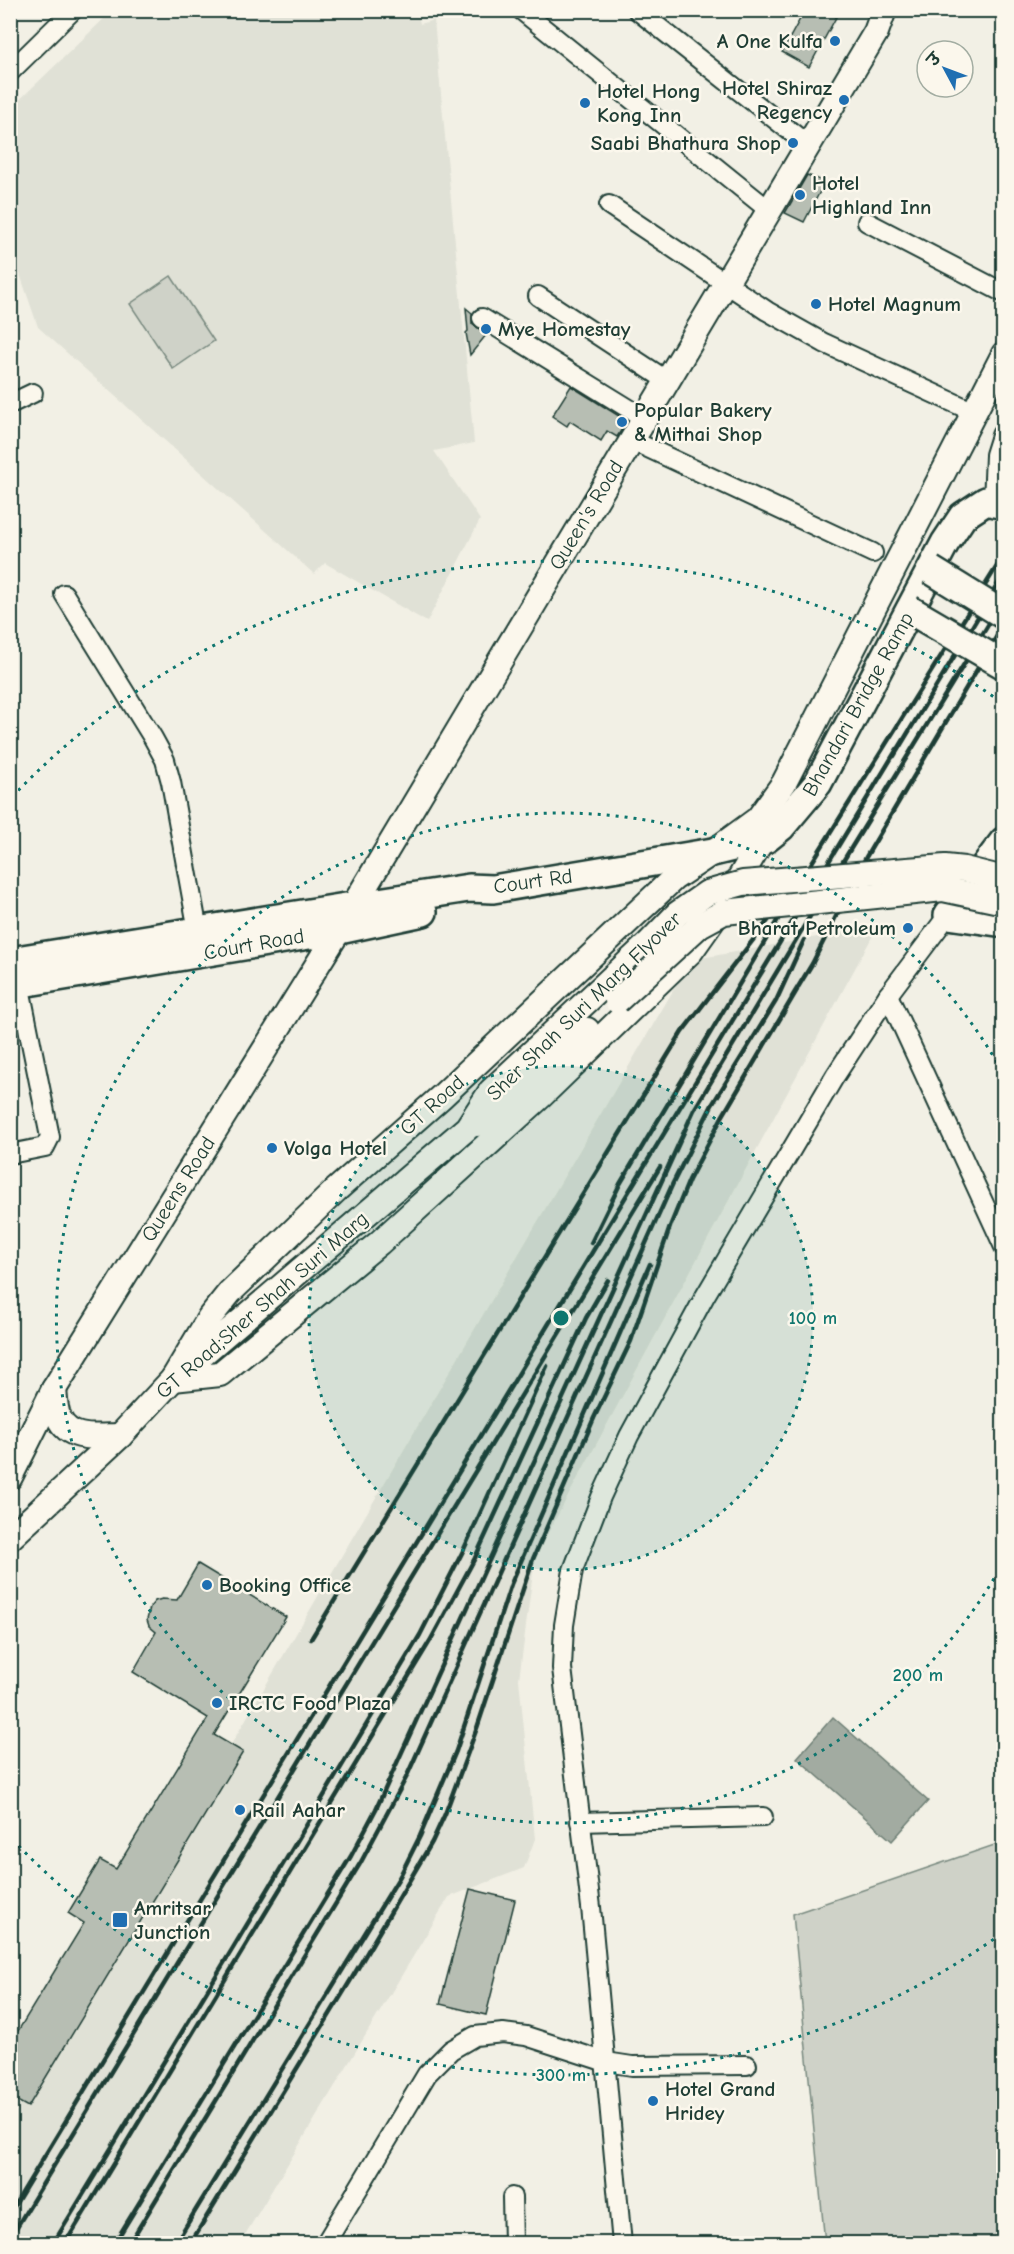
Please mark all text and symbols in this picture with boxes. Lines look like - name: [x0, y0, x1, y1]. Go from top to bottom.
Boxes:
- place label: A One Kulfa: [717, 29, 823, 53]
- marker: A One Kulfa: [828, 34, 842, 48]
- north arrow: [915, 39, 975, 99]
- text: उ: [923, 49, 946, 71]
- place label: Hotel Shiraz Regency: [722, 76, 832, 124]
- place label: Hotel Hong Kong Inn: [597, 79, 701, 127]
- marker: Hotel Shiraz Regency: [837, 93, 851, 107]
- marker: Hotel Hong Kong Inn: [578, 96, 592, 110]
- place label: Saabi Bhathura Shop: [591, 131, 781, 155]
- marker: Saabi Bhathura Shop: [786, 136, 800, 150]
- place label: Hotel Highland Inn: [812, 171, 931, 219]
- marker: Hotel Highland Inn: [793, 188, 807, 202]
- place label: Hotel Magnum: [828, 292, 961, 316]
- marker: Hotel Magnum: [809, 297, 823, 311]
- place label: Mye Homestay: [498, 317, 631, 341]
- marker: Mye Homestay: [479, 322, 493, 336]
- place label: Popular Bakery & Mithai Shop: [634, 398, 772, 446]
- marker: Popular Bakery & Mithai Shop: [615, 415, 629, 429]
- street label: Queen's Road: [544, 456, 628, 574]
- street label: Bhandari Bridge Ramp: [797, 608, 919, 800]
- street label: Court Rd: [492, 864, 574, 898]
- street label: Sher Shah Suri Marg Flyover: [482, 906, 687, 1105]
- place label: Bharat Petroleum: [738, 916, 896, 940]
- marker: Bharat Petroleum: [901, 921, 915, 935]
- street label: Court Road: [202, 923, 306, 965]
- street label: GT Road: [395, 1070, 469, 1140]
- street label: Queens Road: [136, 1132, 220, 1246]
- place label: Volga Hotel: [284, 1136, 387, 1160]
- marker: Volga Hotel: [265, 1141, 279, 1155]
- street label: GT Road;Sher Shah Suri Marg: [151, 1206, 373, 1404]
- centre of rings: [551, 1308, 571, 1328]
- text: 100 m: [789, 1308, 837, 1329]
- place label: Booking Office: [219, 1573, 351, 1597]
- marker: Booking Office: [200, 1578, 214, 1592]
- text: 200 m: [893, 1665, 943, 1686]
- place label: IRCTC Food Plaza: [229, 1691, 391, 1715]
- marker: IRCTC Food Plaza: [210, 1696, 224, 1710]
- place label: Rail Aahar: [252, 1798, 345, 1822]
- marker: Rail Aahar: [233, 1803, 247, 1817]
- place label: Amritsar Junction: [134, 1896, 211, 1944]
- marker: Amritsar Junction: [111, 1911, 129, 1929]
- text: 300 m: [536, 2065, 586, 2086]
- place label: Hotel Grand Hridey: [665, 2077, 776, 2125]
- marker: Hotel Grand Hridey: [646, 2094, 660, 2108]

